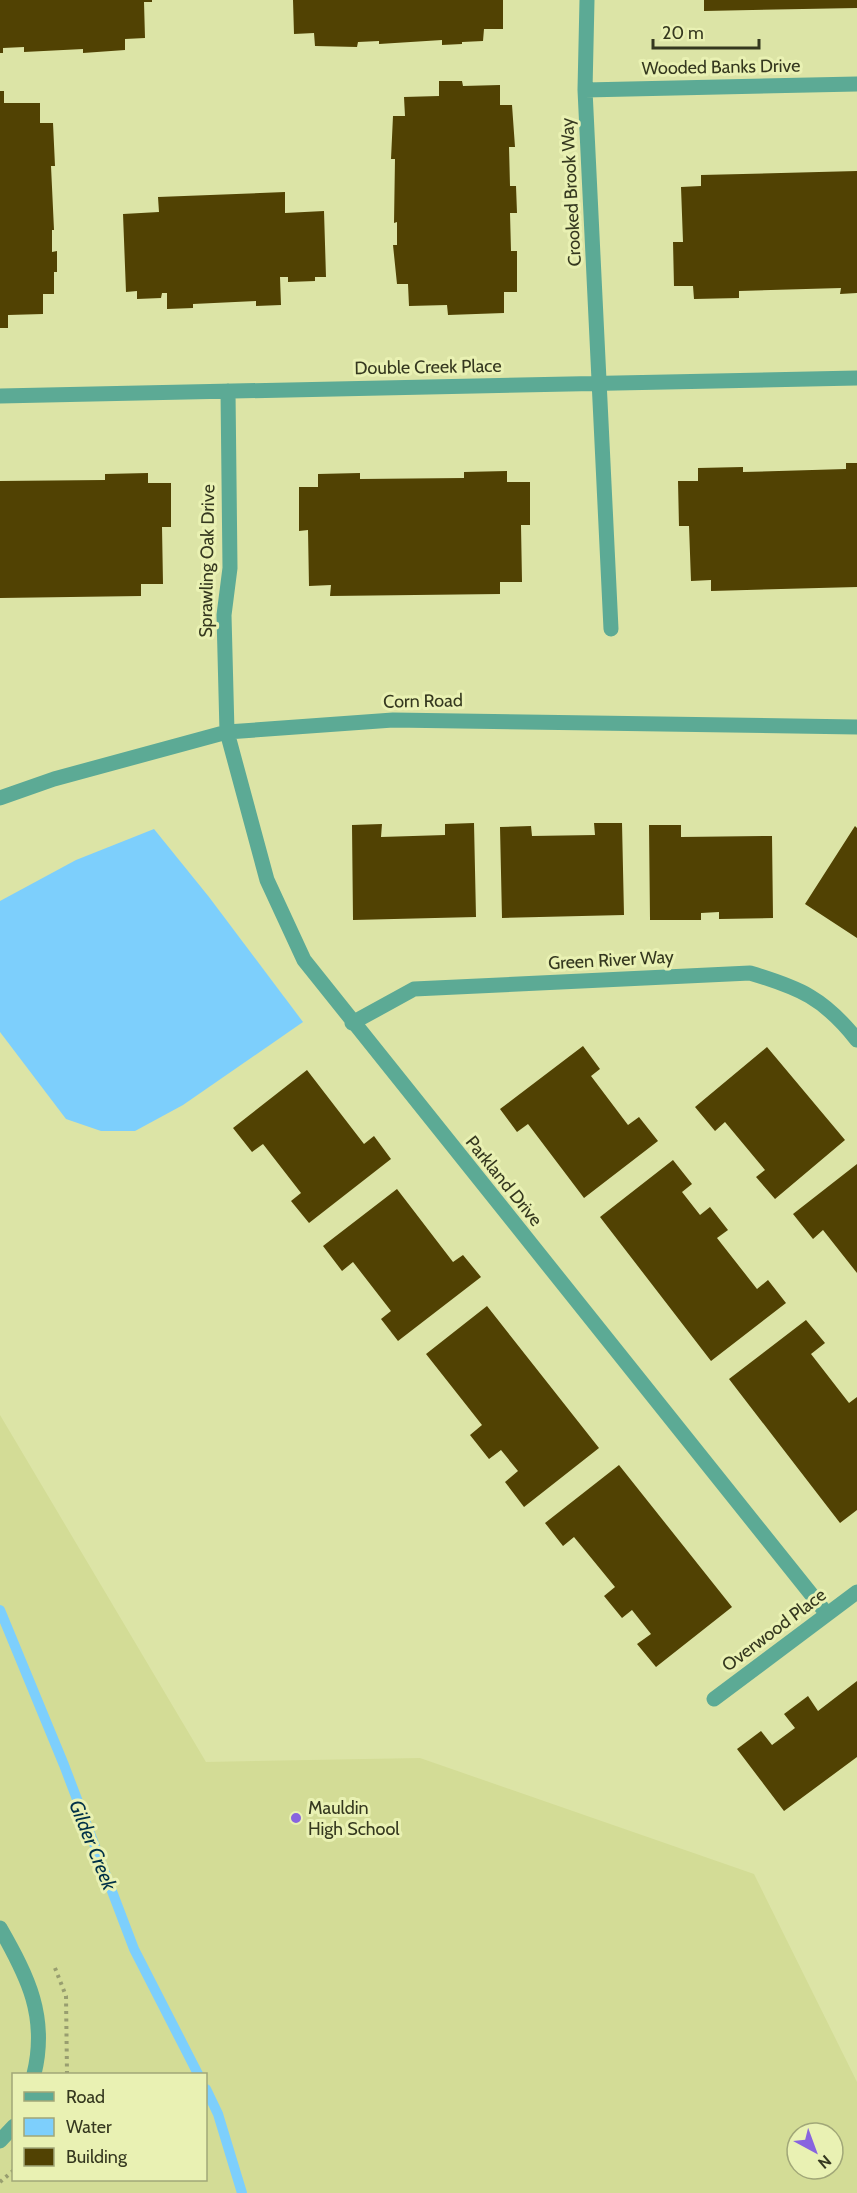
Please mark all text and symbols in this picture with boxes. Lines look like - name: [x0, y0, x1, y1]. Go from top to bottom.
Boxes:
- scale bar: [653, 12, 760, 50]
- text: 20 m: [662, 22, 704, 44]
- street label: Wooded Banks Drive: [641, 55, 801, 79]
- street label: Crooked Brook Way: [556, 117, 586, 267]
- street label: Double Creek Place: [354, 355, 502, 379]
- street label: Sprawling Oak Drive: [195, 484, 219, 638]
- street label: Corn Road: [383, 689, 463, 713]
- street label: Green River Way: [548, 946, 674, 974]
- street label: Parkland Drive: [461, 1131, 547, 1231]
- street label: Overwood Place: [718, 1584, 830, 1676]
- water label: Gilder Creek: [64, 1796, 122, 1895]
- place label: Mauldin High School: [308, 1797, 400, 1840]
- marker: Mauldin High School: [289, 1811, 303, 1825]
- legend: [12, 2073, 207, 2181]
- text: Road: [66, 2086, 105, 2108]
- text: Water: [66, 2116, 112, 2138]
- north arrow: [785, 2121, 845, 2181]
- text: Building: [66, 2146, 128, 2168]
- text: N: [814, 2151, 835, 2173]

